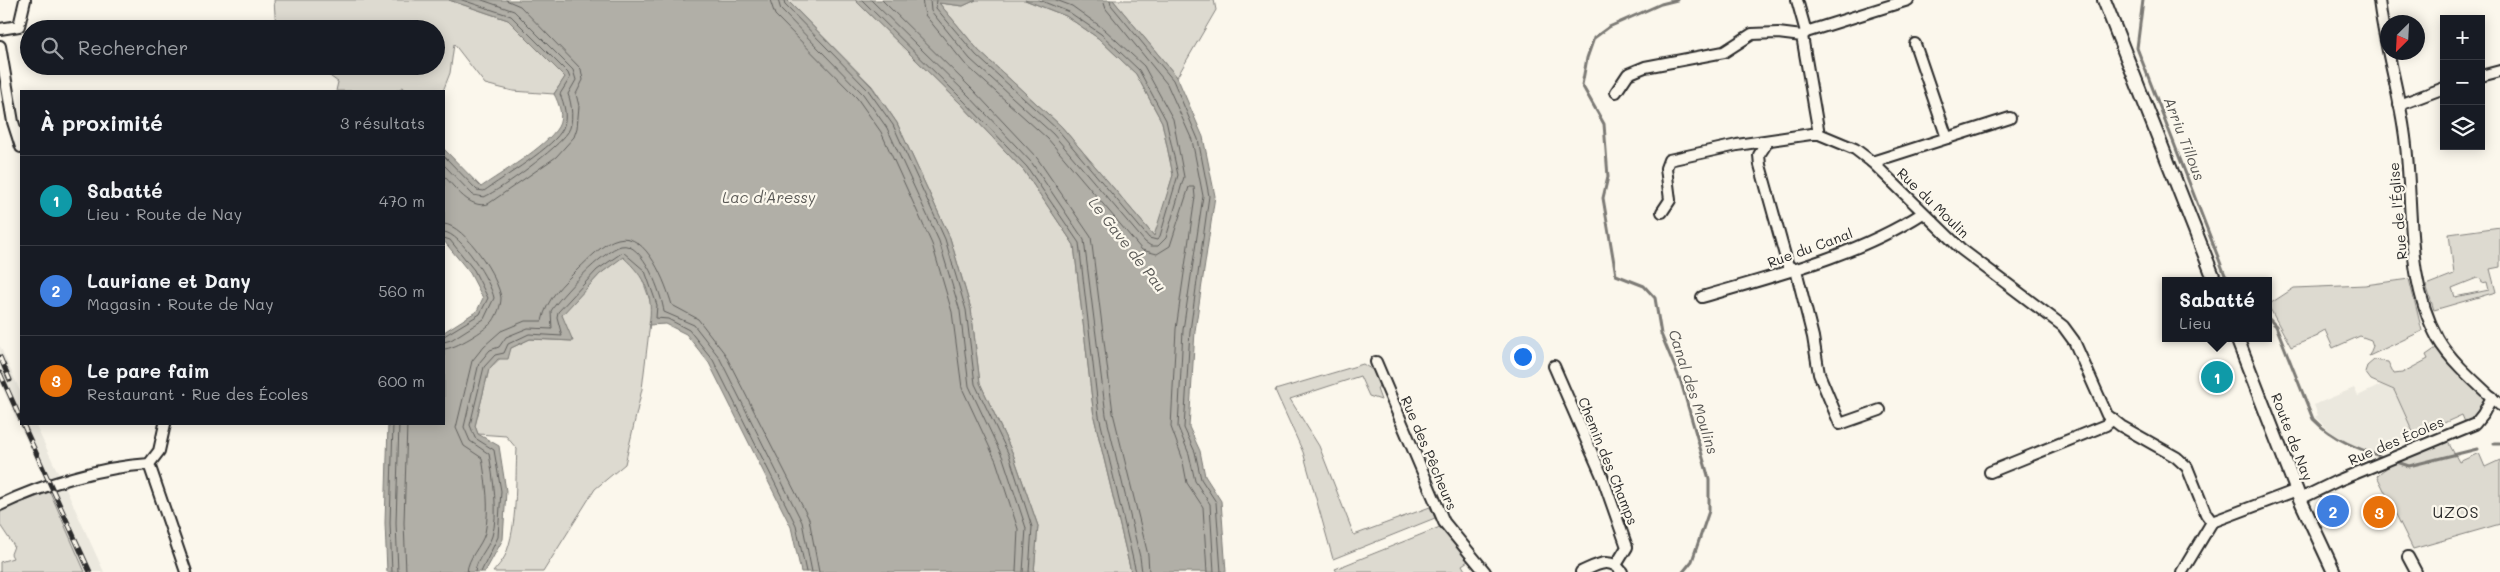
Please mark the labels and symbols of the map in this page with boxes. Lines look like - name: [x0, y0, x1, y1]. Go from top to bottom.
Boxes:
- north arrow: [2380, 15, 2425, 60]
- water label: Arriu Tillous: [2160, 94, 2210, 183]
- street label: Rue de l'Église: [2384, 161, 2411, 261]
- street label: Rue du Moulin: [1893, 163, 1974, 242]
- water label: Lac d'Aressy: [722, 187, 816, 207]
- water label: Le Gave de Pau: [1085, 193, 1171, 296]
- street label: Rue du Canal: [1765, 223, 1855, 272]
- water label: Canal des Moulins: [1664, 327, 1724, 457]
- your location: [1510, 344, 1536, 370]
- pin: 1: [2201, 358, 2233, 396]
- street label: Route de Nay: [2267, 390, 2318, 483]
- street label: Rue des Pêcheurs: [1397, 393, 1462, 513]
- street label: Chemin des Champs: [1574, 394, 1643, 528]
- street label: Rue des Écoles: [2345, 412, 2447, 469]
- pin: 2: [2317, 492, 2349, 530]
- pin: 3: [2363, 493, 2395, 531]
- district label: UZOS: [2432, 501, 2480, 522]

